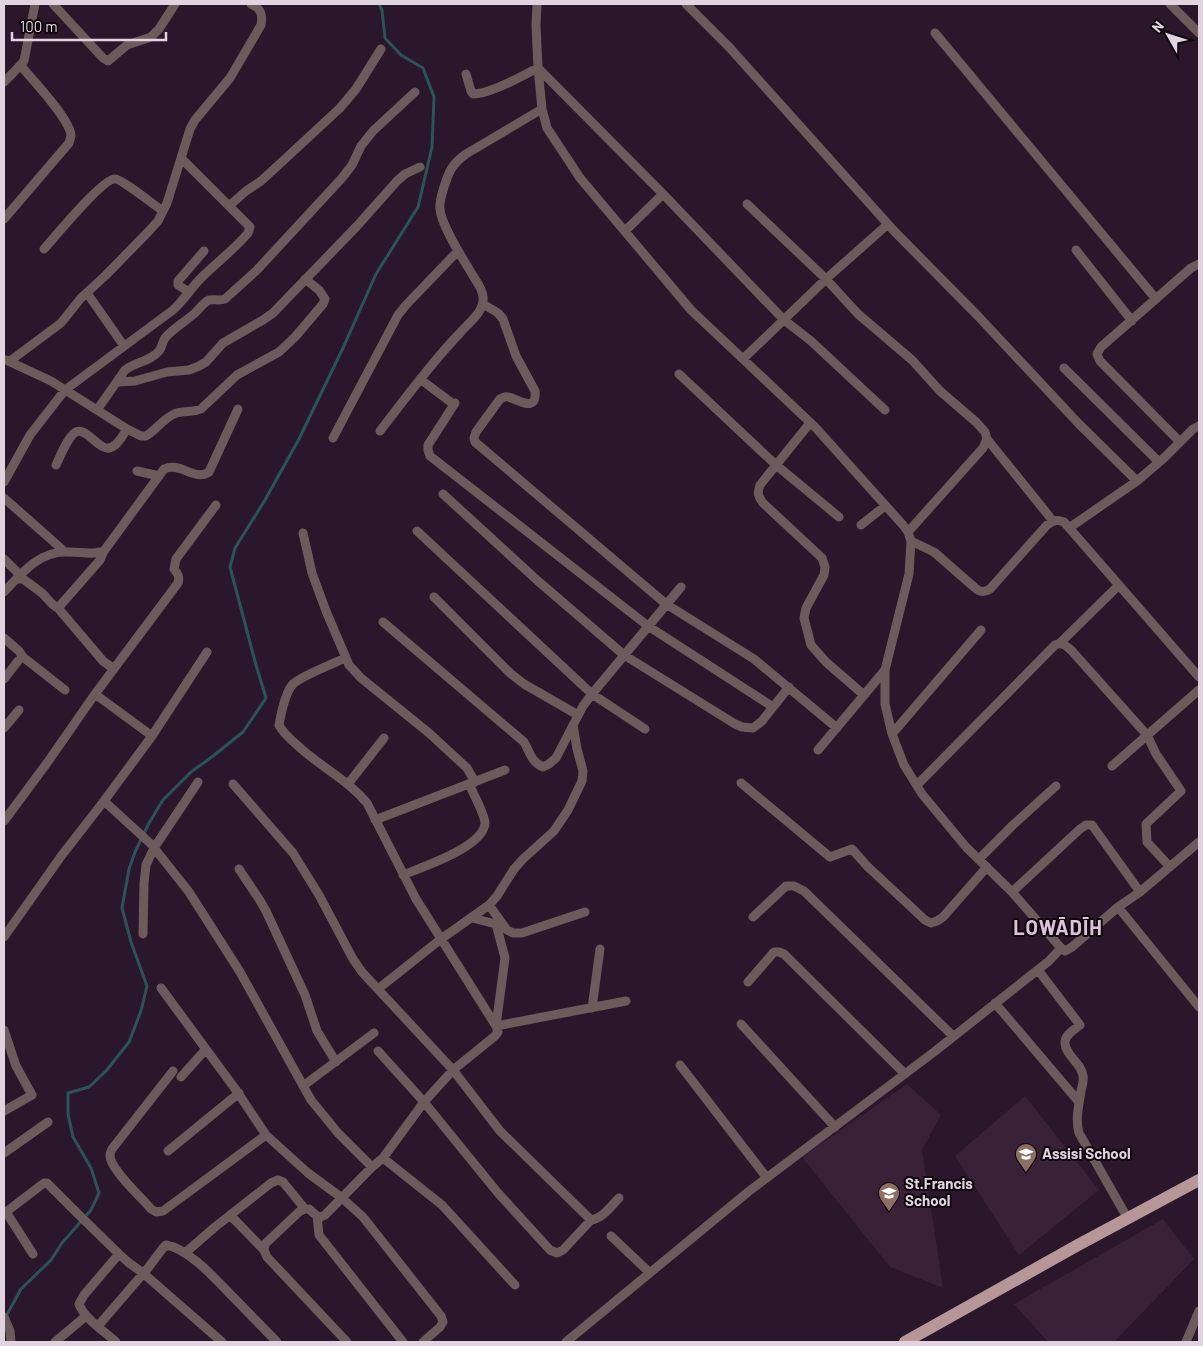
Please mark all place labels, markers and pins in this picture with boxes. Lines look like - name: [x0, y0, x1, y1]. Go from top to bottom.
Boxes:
- school or university icon: Assisi School: [1014, 1142, 1038, 1173]
- place label: Assisi School: [1042, 1144, 1131, 1162]
- place label: St.Francis School: [905, 1174, 973, 1209]
- school or university icon: St.Francis School: [877, 1181, 901, 1212]

